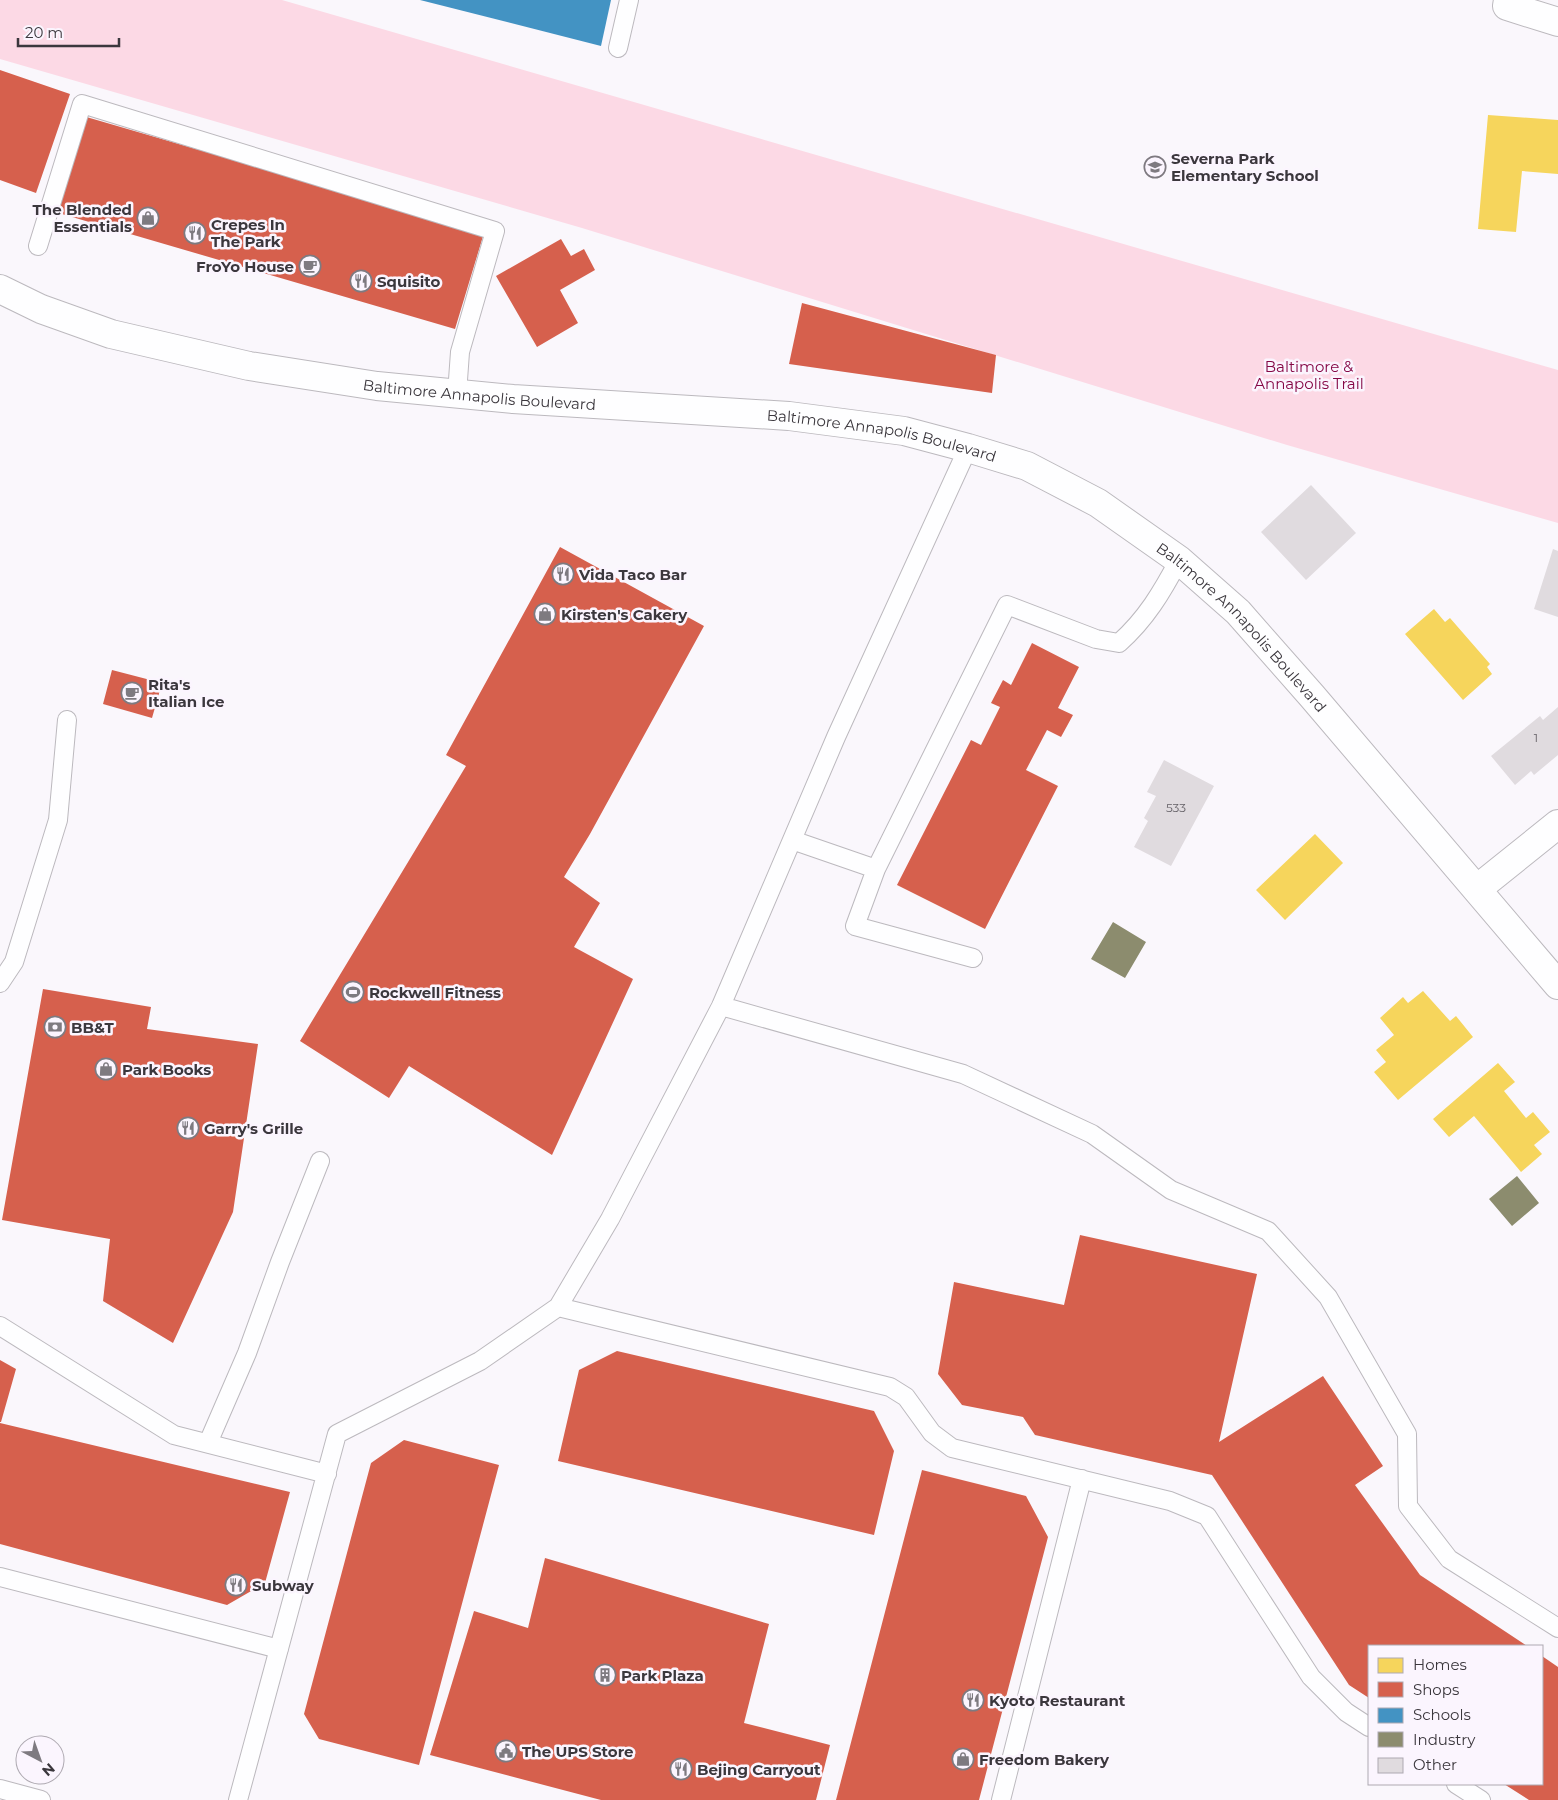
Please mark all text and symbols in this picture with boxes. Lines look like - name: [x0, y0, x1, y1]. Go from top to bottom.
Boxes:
- scale bar: [18, 15, 119, 47]
- text: 20 m: [25, 23, 63, 42]
- place label: Severna Park Elementary School: [1171, 149, 1319, 185]
- school or university icon: Severna Park Elementary School: [1143, 155, 1167, 179]
- place label: The Blended Essentials: [32, 200, 132, 236]
- shop icon: The Blended Essentials: [136, 206, 160, 230]
- place label: Crepes In The Park: [211, 215, 285, 251]
- restaurant icon: Crepes In The Park: [183, 221, 207, 245]
- cafe icon: FroYo House: [298, 254, 322, 278]
- place label: FroYo House: [196, 257, 294, 276]
- restaurant icon: Squisito: [349, 269, 373, 293]
- place label: Squisito: [377, 272, 440, 291]
- park label: Baltimore & Annapolis Trail: [1254, 357, 1364, 393]
- street label: Baltimore Annapolis Boulevard: [362, 374, 596, 414]
- street label: Baltimore Annapolis Boulevard: [766, 405, 999, 466]
- street label: Baltimore Annapolis Boulevard: [1153, 538, 1331, 716]
- restaurant icon: Vida Taco Bar: [551, 562, 575, 586]
- place label: Vida Taco Bar: [578, 565, 687, 584]
- shop icon: Kirsten's Cakery: [533, 602, 557, 626]
- place label: Kirsten's Cakery: [561, 605, 688, 624]
- place label: Rita's Italian Ice: [148, 675, 224, 711]
- cafe icon: Rita's Italian Ice: [120, 681, 144, 705]
- house number: 1: [1534, 730, 1538, 745]
- house number: 533: [1166, 800, 1186, 815]
- sports icon: Rockwell Fitness: [341, 980, 365, 1004]
- place label: Rockwell Fitness: [369, 983, 501, 1002]
- bank icon: BB&T: [43, 1015, 67, 1039]
- place label: BB&T: [71, 1018, 115, 1037]
- shop icon: Park Books: [94, 1057, 118, 1081]
- place label: Park Books: [122, 1060, 211, 1079]
- restaurant icon: Garry's Grille: [176, 1116, 200, 1140]
- place label: Garry's Grille: [204, 1119, 303, 1138]
- restaurant icon: Subway: [224, 1573, 248, 1597]
- place label: Subway: [252, 1576, 315, 1595]
- legend: [1368, 1645, 1543, 1785]
- text: Homes: [1413, 1655, 1467, 1674]
- building icon: Park Plaza: [593, 1663, 617, 1687]
- place label: Park Plaza: [621, 1666, 704, 1685]
- text: Shops: [1413, 1680, 1459, 1699]
- restaurant icon: Kyoto Restaurant: [961, 1688, 985, 1712]
- place label: Kyoto Restaurant: [989, 1691, 1126, 1710]
- text: Schools: [1413, 1705, 1471, 1724]
- text: Industry: [1413, 1730, 1476, 1749]
- north arrow: [15, 1735, 65, 1785]
- public building icon: The UPS Store: [494, 1739, 518, 1763]
- place label: The UPS Store: [522, 1742, 634, 1761]
- shop icon: Freedom Bakery: [951, 1747, 975, 1771]
- place label: Freedom Bakery: [979, 1750, 1110, 1769]
- text: Other: [1413, 1755, 1457, 1774]
- restaurant icon: Bejing Carryout: [669, 1757, 693, 1781]
- text: N: [38, 1759, 59, 1780]
- place label: Bejing Carryout: [697, 1760, 821, 1779]

